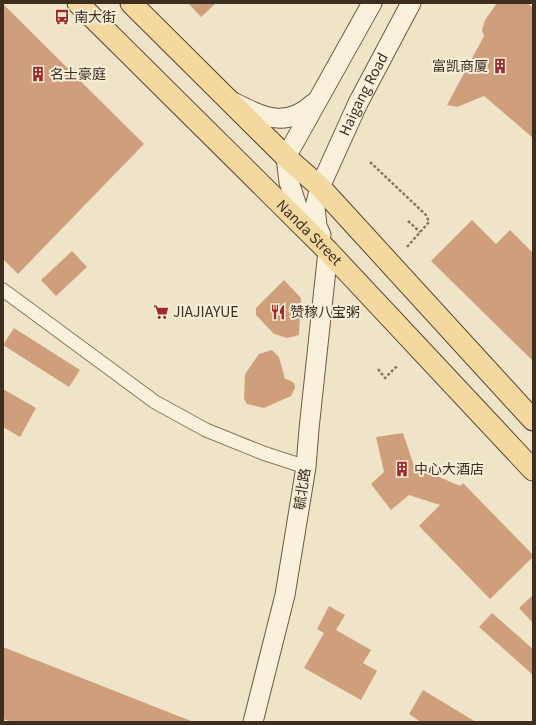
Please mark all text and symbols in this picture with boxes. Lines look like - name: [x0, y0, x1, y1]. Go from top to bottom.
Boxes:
- place label: 南大街: [74, 6, 116, 26]
- bus stop icon: 南大街: [53, 8, 71, 26]
- street label: Haigang Road: [334, 49, 392, 139]
- place label: 富凯商厦: [432, 55, 488, 75]
- building icon: 富凯商厦: [491, 57, 509, 75]
- place label: 名士豪庭: [50, 63, 106, 83]
- building icon: 名士豪庭: [29, 65, 47, 83]
- street label: Nanda Street: [273, 195, 348, 270]
- place label: JIAJIAYUE: [173, 301, 239, 321]
- place label: 赞稼八宝粥: [290, 301, 360, 321]
- supermarket icon: JIAJIAYUE: [152, 303, 170, 321]
- restaurant icon: 赞稼八宝粥: [269, 303, 287, 321]
- place label: 中心大酒店: [414, 458, 484, 478]
- building icon: 中心大酒店: [393, 460, 411, 478]
- street label: 毓北路: [288, 467, 314, 511]

